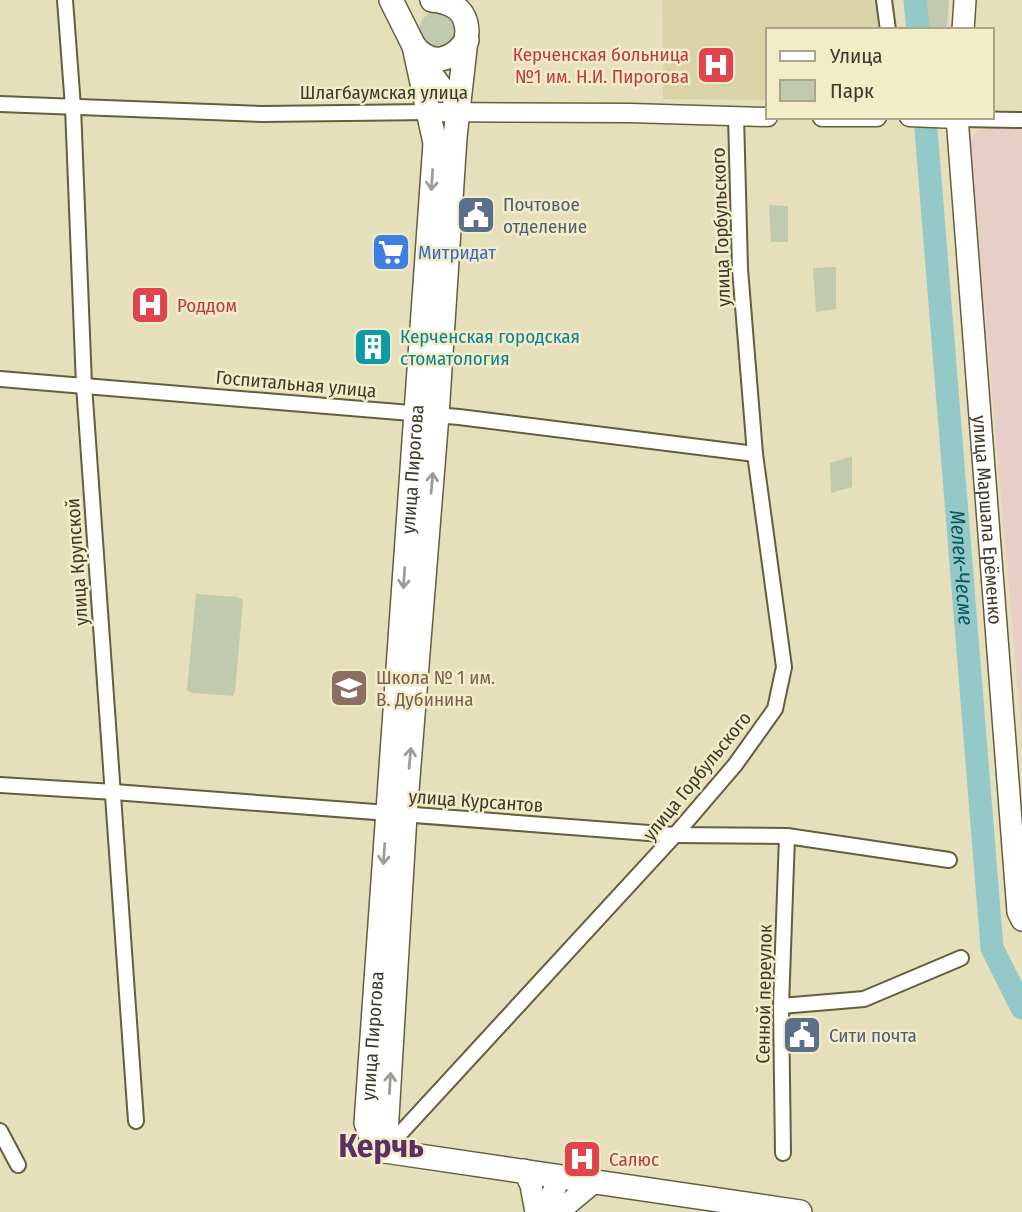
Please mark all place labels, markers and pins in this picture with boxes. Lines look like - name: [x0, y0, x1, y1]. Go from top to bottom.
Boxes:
- place label: Керченская больница №1 им. Н.И. Пирогова: [513, 43, 689, 88]
- hospital icon: Керченская больница №1 им. Н.И. Пирогова: [695, 44, 737, 86]
- place label: Почтовое отделение: [503, 193, 587, 238]
- public building icon: Почтовое отделение: [455, 194, 497, 236]
- supermarket icon: Митридат: [370, 231, 412, 273]
- place label: Митридат: [418, 241, 496, 264]
- hospital icon: Роддом: [129, 284, 171, 326]
- place label: Роддом: [177, 294, 237, 317]
- place label: Керченская городская стоматология: [400, 325, 580, 370]
- building icon: Керченская городская стоматология: [352, 326, 394, 368]
- place label: Школа № 1 им. В. Дубинина: [376, 666, 495, 711]
- school or university icon: Школа № 1 им. В. Дубинина: [328, 667, 370, 709]
- public building icon: Сити почта: [781, 1014, 823, 1056]
- place label: Сити почта: [829, 1024, 917, 1047]
- hospital icon: Салюс: [561, 1138, 603, 1180]
- place label: Салюс: [609, 1148, 659, 1171]

